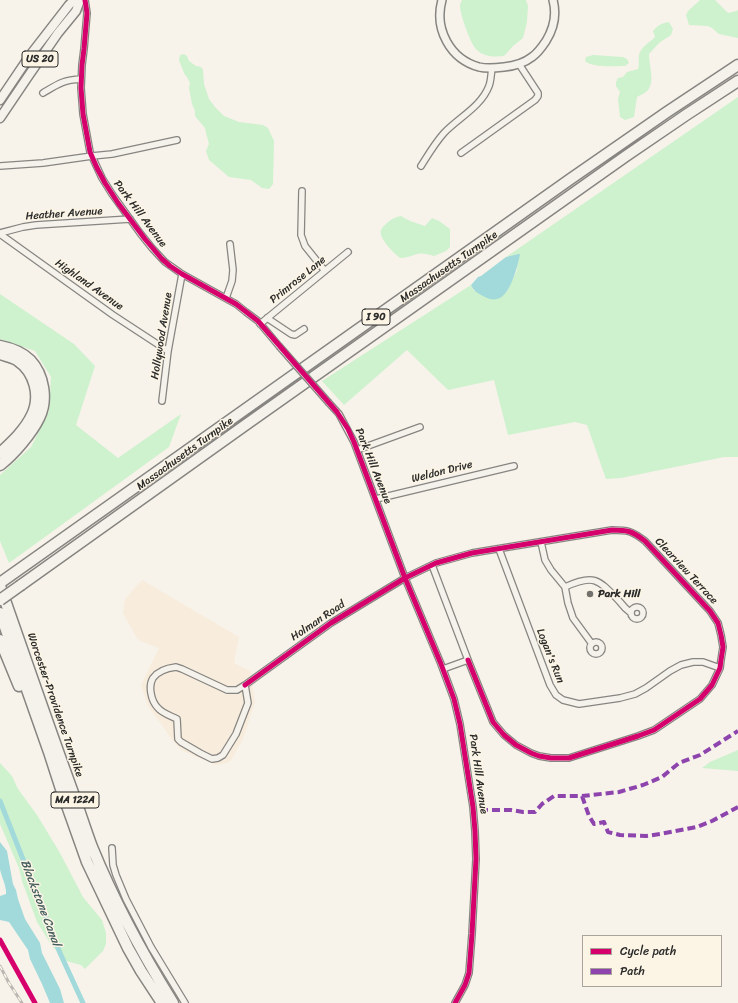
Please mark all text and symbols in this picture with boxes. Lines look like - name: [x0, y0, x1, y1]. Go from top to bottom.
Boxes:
- road number: US 20: [22, 51, 58, 67]
- street label: Park Hill Avenue: [111, 178, 169, 250]
- street label: Heather Avenue: [25, 205, 103, 223]
- street label: Massachusetts Turnpike: [398, 228, 500, 306]
- street label: Primrose Lane: [267, 253, 329, 307]
- street label: Highland Avenue: [52, 257, 126, 313]
- street label: Hollywood Avenue: [149, 292, 175, 380]
- road number: I 90: [362, 309, 390, 325]
- street label: Massachusetts Turnpike: [134, 415, 236, 493]
- street label: Park Hill Avenue: [352, 426, 394, 506]
- street label: Weldon Drive: [410, 458, 474, 486]
- street label: Clearview Terrace: [652, 535, 720, 607]
- place label: Park Hill: [598, 587, 641, 601]
- marker: Park Hill: [585, 589, 595, 599]
- street label: Holman Road: [288, 598, 348, 644]
- street label: Logan's Run: [533, 627, 567, 685]
- street label: Worcester-Providence Turnpike: [24, 631, 86, 779]
- street label: Park Hill Avenue: [466, 733, 490, 815]
- road number: MA 122A: [51, 792, 99, 808]
- water label: Blackstone Canal: [17, 858, 63, 948]
- legend: [582, 935, 722, 987]
- text: Cycle path: [620, 940, 676, 962]
- text: Path: [620, 960, 645, 982]

